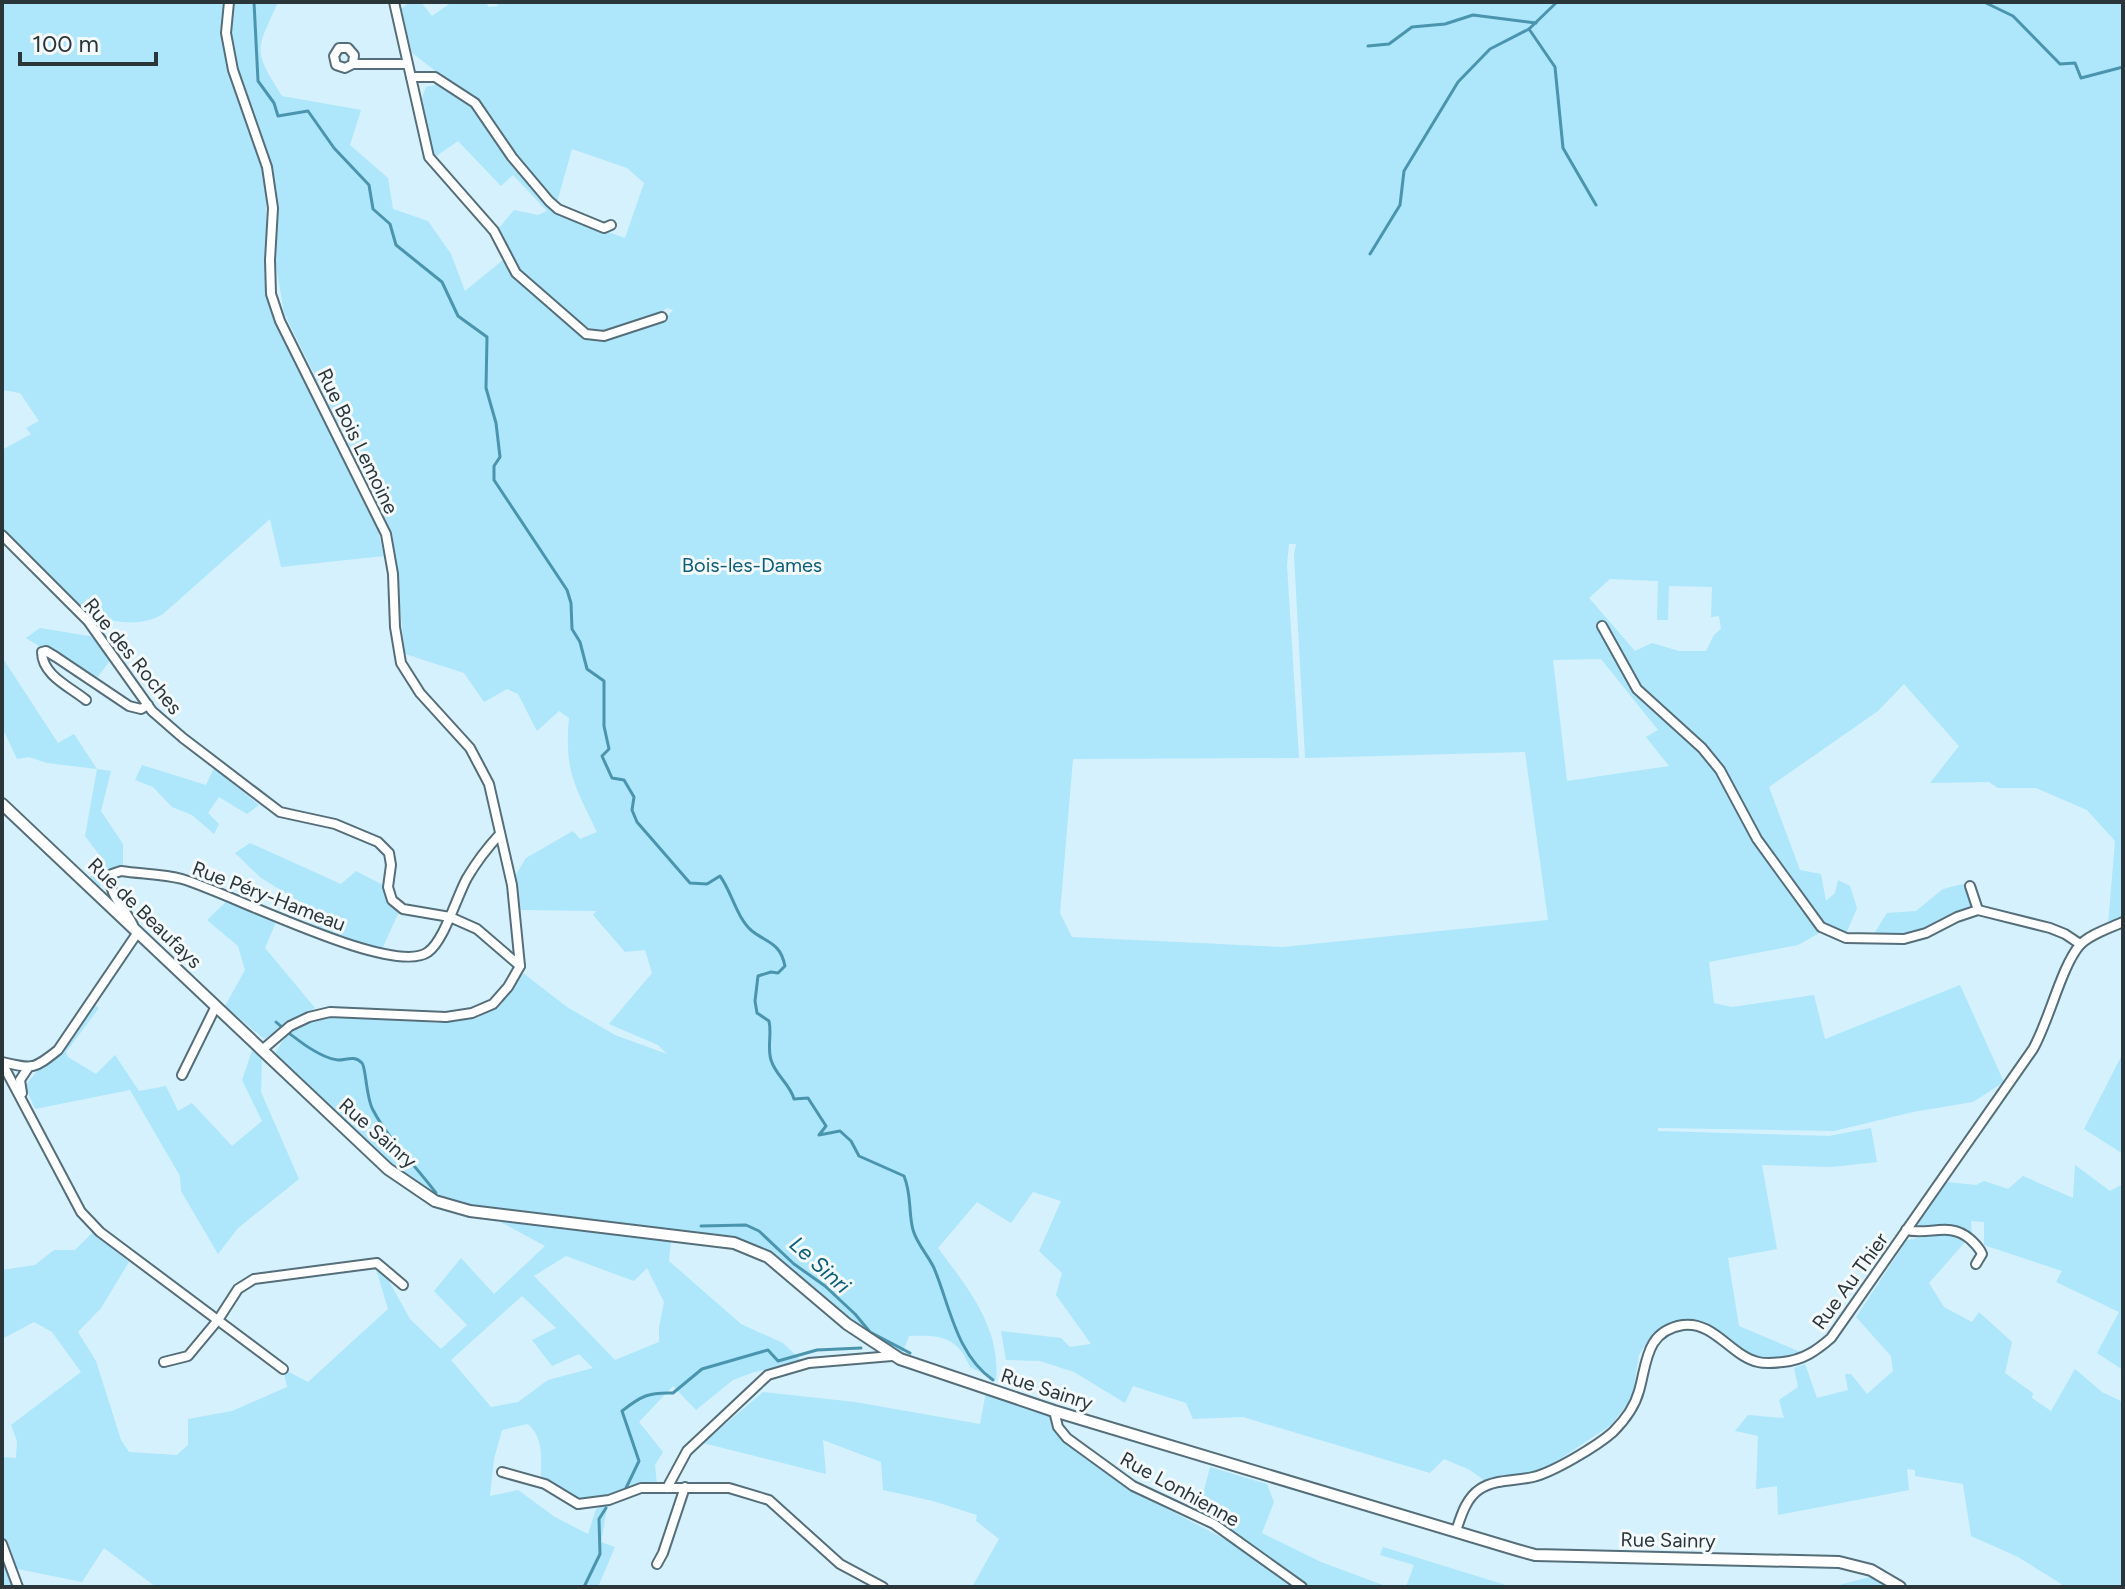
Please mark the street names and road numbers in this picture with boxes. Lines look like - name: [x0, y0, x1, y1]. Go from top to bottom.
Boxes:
- street label: Rue Bois Lemoine: [312, 364, 404, 518]
- street label: Rue des Roches: [79, 593, 187, 719]
- street label: Rue de Beaufays: [83, 853, 207, 973]
- street label: Rue Péry-Hameau: [189, 856, 349, 936]
- street label: Rue Sainry: [334, 1093, 422, 1174]
- street label: Rue Au Thier: [1807, 1228, 1893, 1334]
- street label: Rue Sainry: [998, 1363, 1096, 1415]
- street label: Rue Lonhienne: [1116, 1446, 1244, 1532]
- street label: Rue Sainry: [1620, 1527, 1716, 1553]

